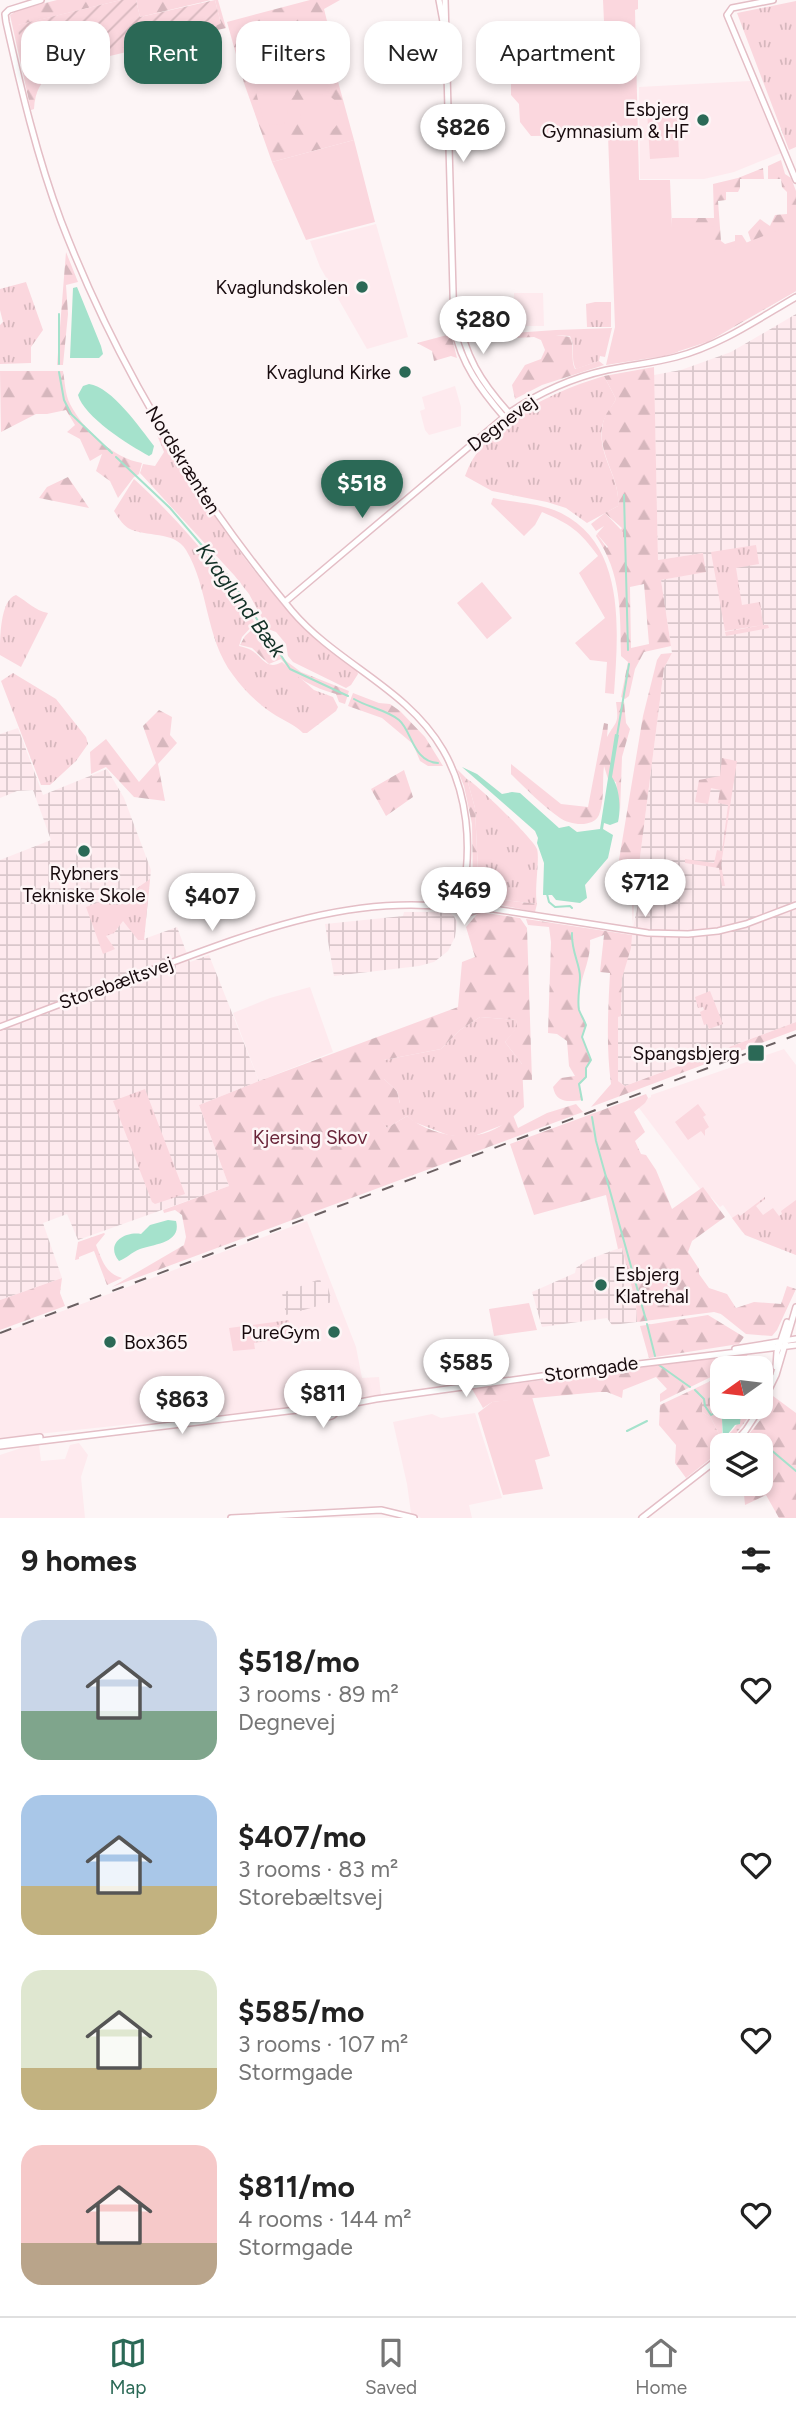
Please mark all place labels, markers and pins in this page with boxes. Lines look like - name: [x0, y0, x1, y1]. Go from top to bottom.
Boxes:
- place label: Esbjerg Gymnasium & HF: [542, 98, 689, 143]
- pin: $826: [422, 104, 504, 164]
- marker: Esbjerg Gymnasium & HF: [695, 112, 711, 128]
- place label: Kvaglundskolen: [216, 276, 348, 299]
- marker: Kvaglundskolen: [354, 279, 370, 295]
- pin: $280: [442, 296, 524, 356]
- place label: Kvaglund Kirke: [266, 361, 391, 384]
- marker: Kvaglund Kirke: [397, 364, 413, 380]
- pin: $518: [321, 461, 403, 520]
- marker: Rybners Tekniske Skole: [76, 843, 92, 859]
- pin: $712: [604, 860, 686, 919]
- place label: Rybners Tekniske Skole: [22, 862, 146, 907]
- pin: $469: [423, 867, 505, 927]
- pin: $407: [171, 874, 253, 933]
- place label: Spangsbjerg: [633, 1042, 740, 1065]
- marker: Spangsbjerg: [746, 1043, 766, 1063]
- place label: Esbjerg Klatrehal: [615, 1263, 689, 1308]
- marker: Esbjerg Klatrehal: [593, 1277, 609, 1293]
- place label: PureGym: [241, 1321, 320, 1344]
- marker: PureGym: [326, 1324, 342, 1340]
- place label: Box365: [124, 1331, 188, 1354]
- marker: Box365: [102, 1334, 118, 1350]
- pin: $585: [425, 1340, 507, 1399]
- pin: $811: [282, 1370, 364, 1430]
- pin: $863: [141, 1376, 223, 1436]

